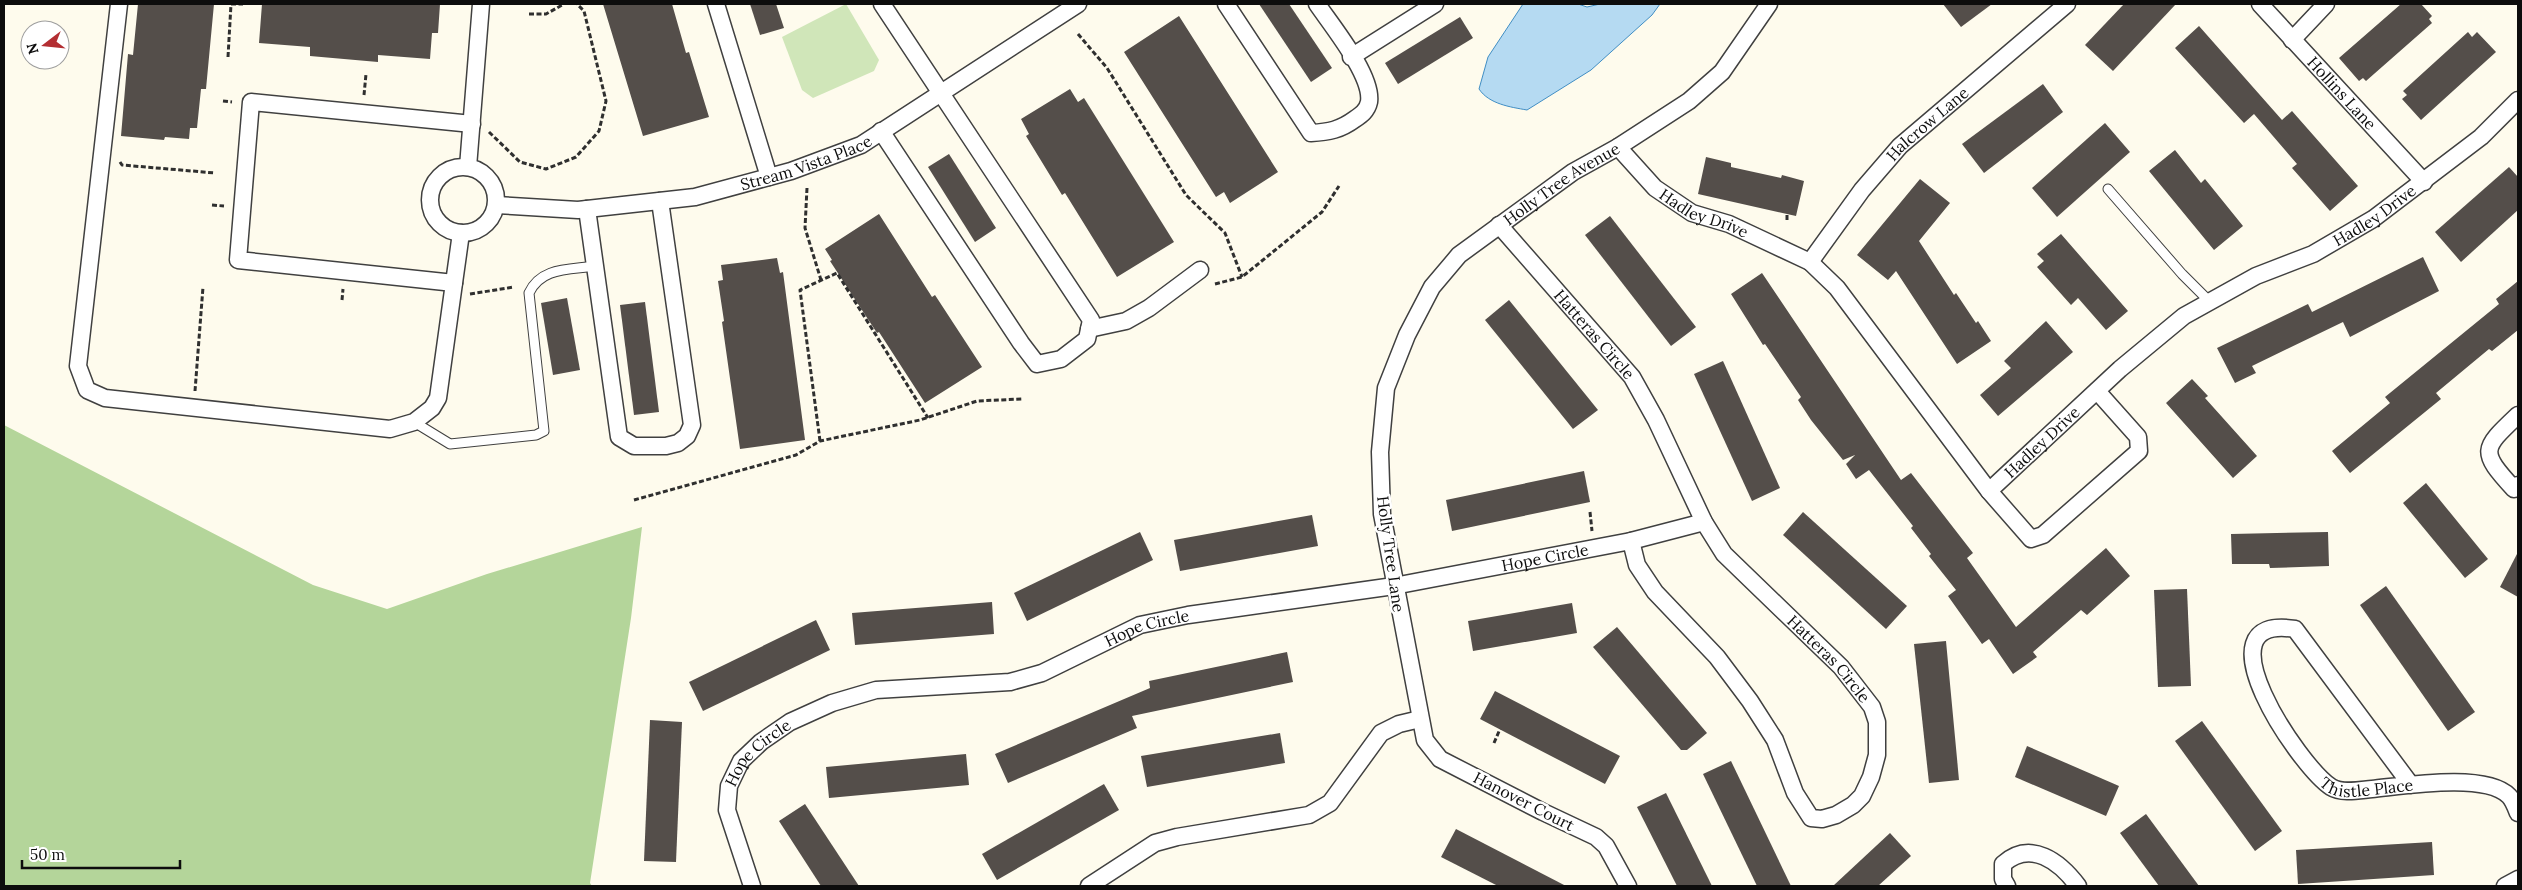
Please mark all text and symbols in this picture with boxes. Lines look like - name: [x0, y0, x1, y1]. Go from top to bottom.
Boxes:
- north arrow: [20, 20, 70, 70]
- text: N: [22, 41, 43, 56]
- street label: Hollins Lane: [2303, 52, 2381, 134]
- street label: Halcrow Lane: [1882, 82, 1973, 165]
- street label: Stream Vista Place: [738, 131, 876, 194]
- street label: Holly Tree Avenue: [1499, 138, 1623, 229]
- street label: Hadley Drive: [2329, 180, 2420, 250]
- street label: Hadley Drive: [1656, 184, 1752, 242]
- street label: Hatteras Circle: [1550, 285, 1639, 383]
- street label: Hadley Drive: [2000, 402, 2084, 482]
- street label: Holly Tree Lane: [1373, 495, 1409, 614]
- street label: Hope Circle: [1500, 539, 1590, 575]
- street label: Hope Circle: [1101, 605, 1191, 651]
- street label: Hatteras Circle: [1783, 611, 1875, 707]
- street label: Hope Circle: [720, 715, 795, 790]
- street label: Hanover Court: [1470, 767, 1579, 835]
- street label: Thistle Place: [2316, 772, 2414, 801]
- scale bar: [22, 838, 180, 870]
- text: 50 m: [30, 845, 65, 864]

